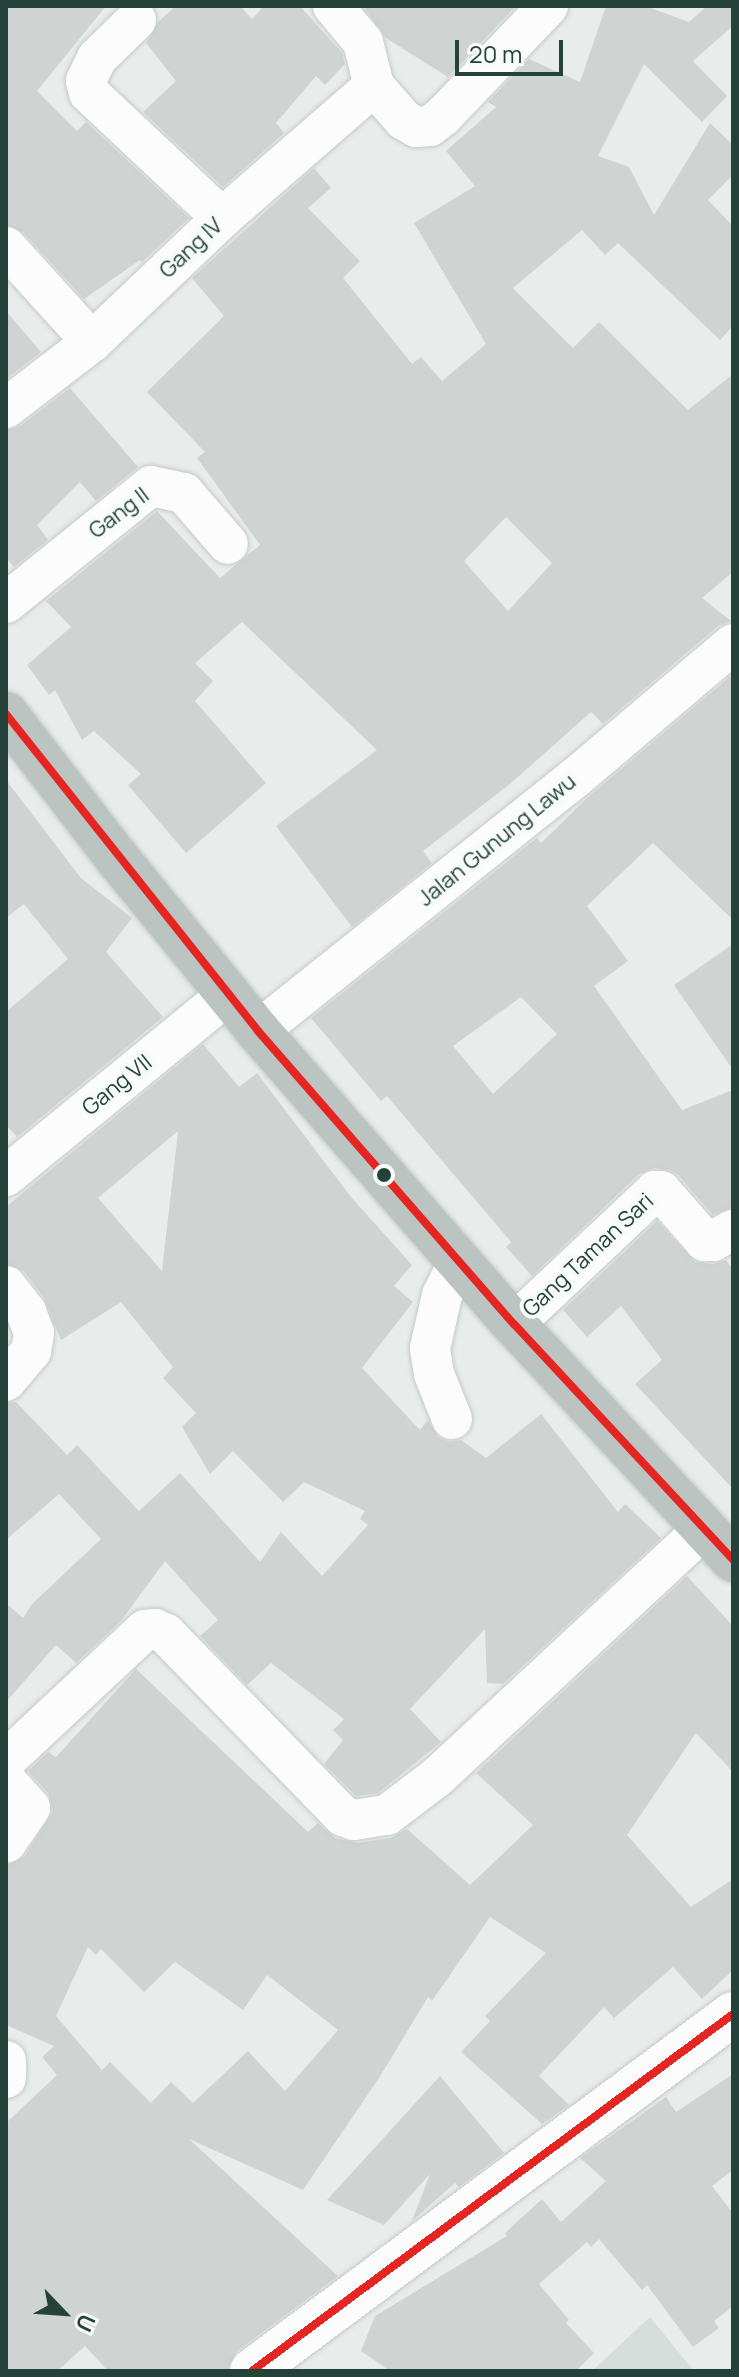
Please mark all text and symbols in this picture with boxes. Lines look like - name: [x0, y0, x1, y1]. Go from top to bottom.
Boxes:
- scale bar: [459, 24, 567, 74]
- text: 20 m: [469, 37, 522, 70]
- street label: Gang IV: [154, 212, 228, 284]
- street label: Gang II: [84, 482, 154, 544]
- street label: Jalan Gunung Lawu: [413, 768, 581, 912]
- street label: Gang VII: [77, 1049, 157, 1121]
- unlabelled marker: [376, 1167, 392, 1183]
- street label: Gang Taman Sari: [517, 1188, 659, 1322]
- north arrow: [24, 2273, 104, 2353]
- text: U: [69, 2310, 103, 2337]

